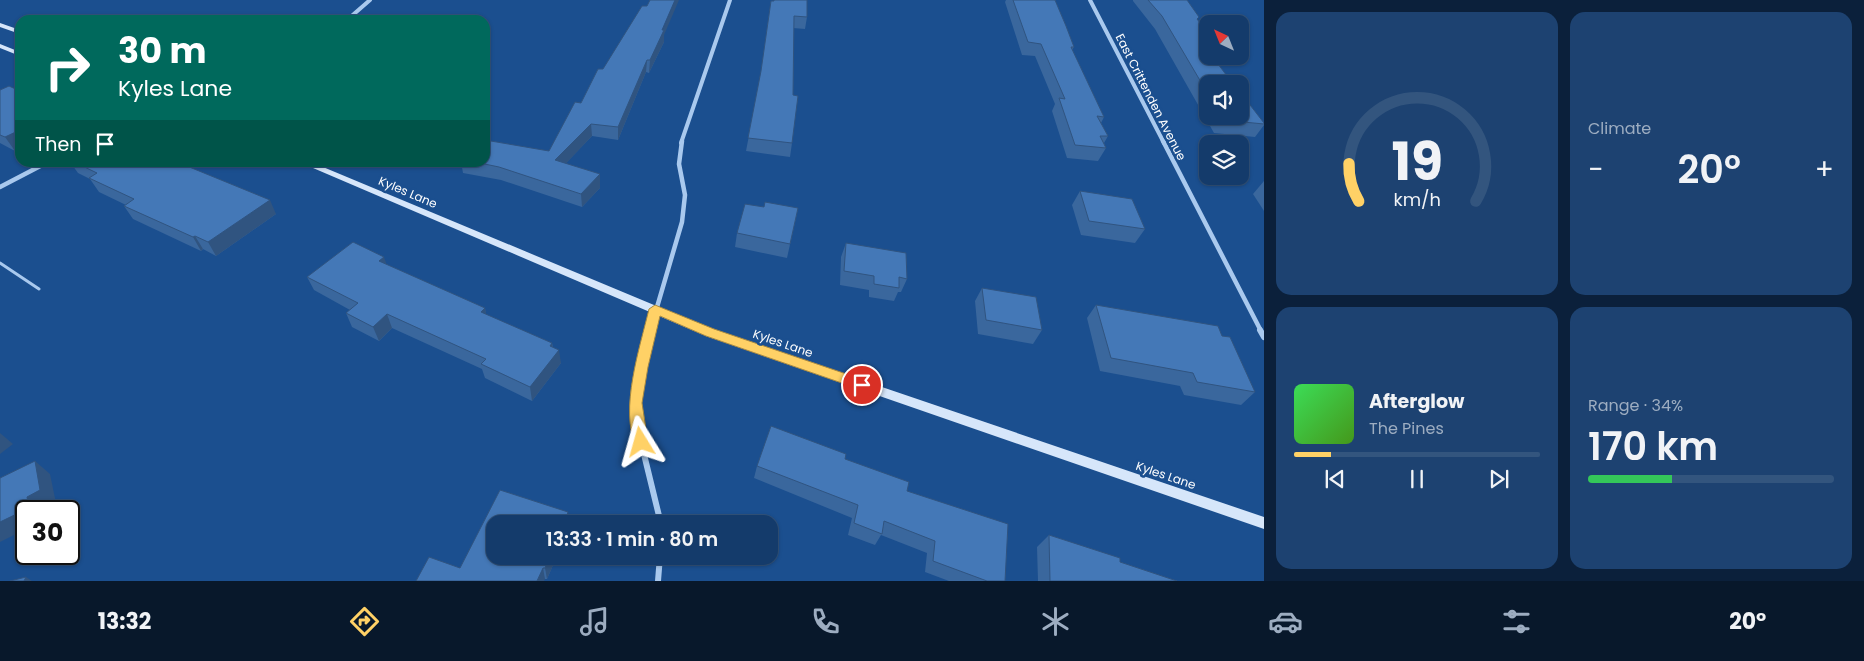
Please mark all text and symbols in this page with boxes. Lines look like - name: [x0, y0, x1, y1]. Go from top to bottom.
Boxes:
- north arrow: [1199, 15, 1249, 65]
- map controls: [1199, 15, 1249, 185]
- text: 30 m: [118, 26, 206, 75]
- street label: East Crittenden Avenue: [1112, 31, 1190, 163]
- icon: right: [35, 35, 100, 100]
- text: Kyles Lane: [118, 73, 232, 104]
- button: sound: [1199, 75, 1249, 125]
- text: Climate: [1588, 117, 1651, 140]
- text: 19: [1391, 125, 1443, 198]
- icon: arrive: [91, 130, 119, 158]
- text: Then: [35, 131, 81, 158]
- button: layers: [1199, 135, 1249, 185]
- text: 20°: [1678, 143, 1741, 196]
- text: −: [1588, 150, 1603, 189]
- text: +: [1815, 150, 1834, 189]
- street label: Kyles Lane: [376, 172, 440, 212]
- text: km/h: [1393, 187, 1441, 212]
- street label: Kyles Lane: [751, 325, 815, 361]
- pin: [841, 364, 883, 406]
- icon: arrive: [848, 371, 876, 399]
- text: Afterglow: [1369, 388, 1464, 415]
- text: Range · 34%: [1588, 394, 1683, 417]
- position arrow: [614, 415, 666, 467]
- text: The Pines: [1369, 417, 1444, 440]
- text: 170 km: [1588, 420, 1718, 473]
- street label: Kyles Lane: [1134, 457, 1198, 493]
- icon: previous: [1321, 465, 1349, 493]
- icon: pause: [1403, 465, 1431, 493]
- icon: next: [1485, 465, 1513, 493]
- speed limit sign: 30: [15, 500, 80, 565]
- text: 13:33 · 1 min · 80 m: [546, 526, 718, 553]
- icon: directions: [347, 604, 382, 639]
- icon: music: [577, 604, 612, 639]
- icon: phone: [808, 604, 843, 639]
- icon: climate: [1038, 604, 1073, 639]
- icon: car: [1268, 604, 1303, 639]
- icon: filters: [1499, 604, 1534, 639]
- text: 13:32: [98, 606, 151, 637]
- text: 20°: [1729, 606, 1766, 637]

